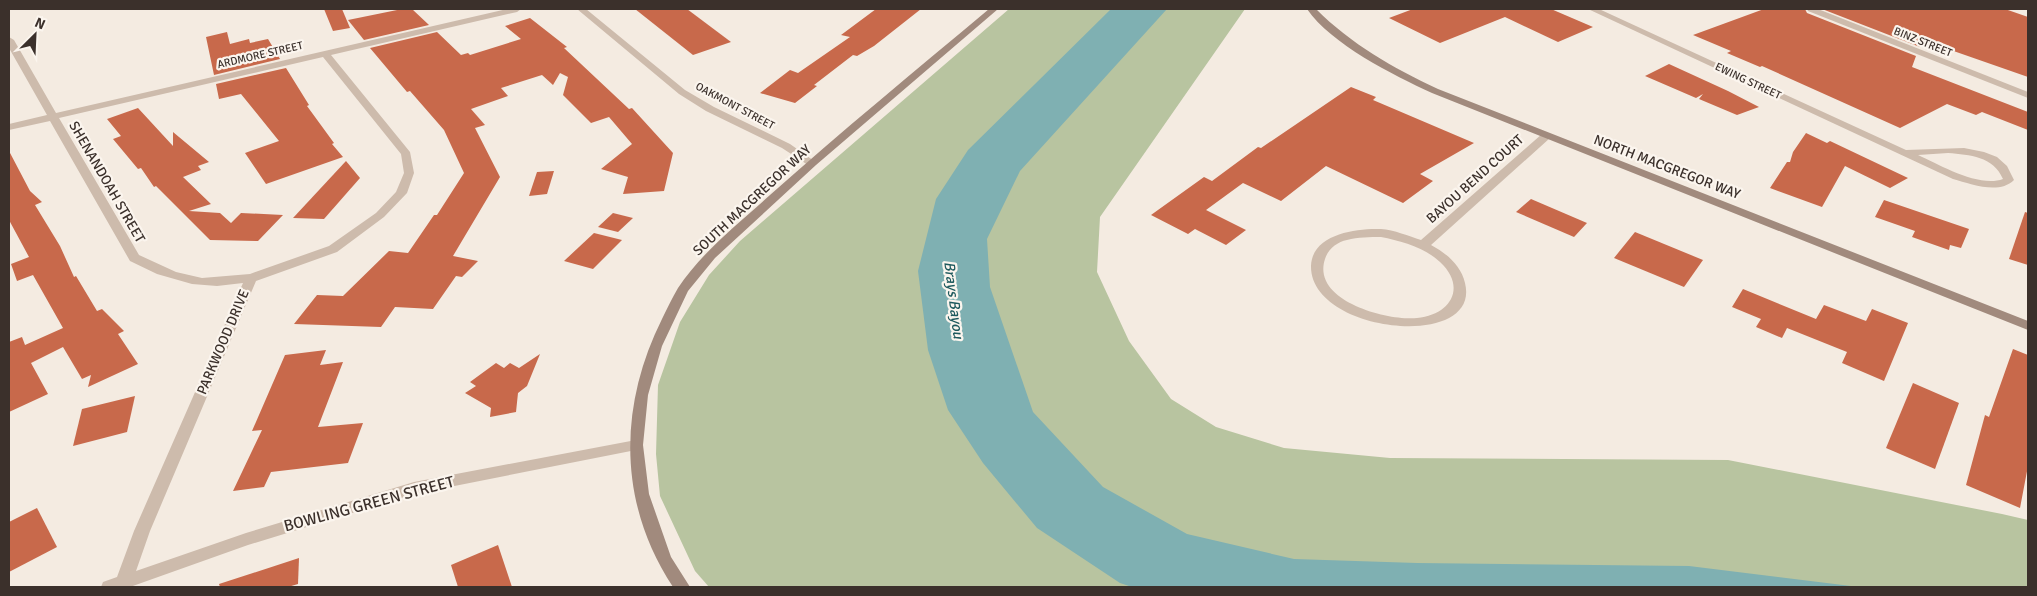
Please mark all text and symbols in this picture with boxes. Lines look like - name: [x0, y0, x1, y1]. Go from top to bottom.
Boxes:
- north arrow: [10, 10, 60, 60]
- text: N: [32, 14, 48, 33]
- street label: BINZ STREET: [1892, 24, 1955, 60]
- street label: ARDMORE STREET: [216, 39, 305, 71]
- street label: EWING STREET: [1713, 60, 1784, 102]
- street label: OAKMONT STREET: [693, 80, 777, 133]
- street label: SHENANDOAH STREET: [65, 118, 149, 246]
- street label: BAYOU BEND COURT: [1423, 131, 1527, 227]
- street label: NORTH MACGREGOR WAY: [1591, 131, 1743, 203]
- street label: SOUTH MACGREGOR WAY: [689, 141, 815, 259]
- water label: Brays Bayou: [940, 260, 968, 341]
- street label: PARKWOOD DRIVE: [193, 287, 253, 397]
- street label: BOWLING GREEN STREET: [282, 472, 456, 536]

